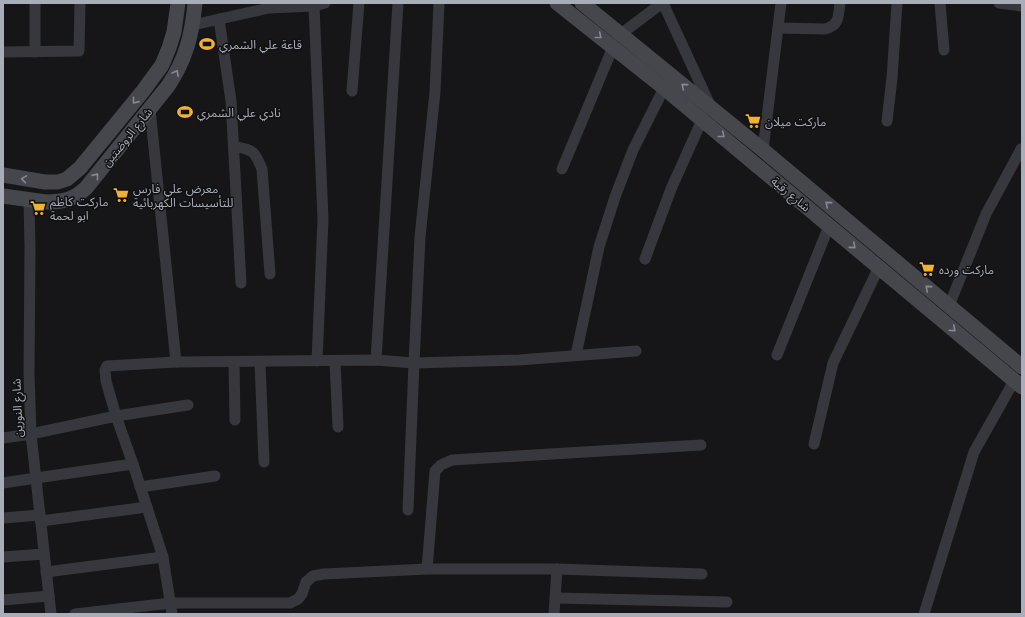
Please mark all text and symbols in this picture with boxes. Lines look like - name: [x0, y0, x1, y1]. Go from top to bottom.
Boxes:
- one-way arrow: [595, 31, 602, 38]
- sports icon: قاعة علي الشمري: [198, 35, 216, 53]
- place label: قاعة علي الشمري: [219, 37, 302, 54]
- one-way arrow: [171, 70, 179, 78]
- one-way arrow: [682, 84, 689, 91]
- one-way arrow: [133, 96, 140, 103]
- sports icon: نادي علي الشمري: [176, 103, 194, 121]
- street label: شارع الروضتين: [99, 105, 157, 171]
- place label: نادي علي الشمري: [197, 105, 281, 122]
- supermarket icon: ماركت ميلان: [744, 112, 762, 130]
- place label: ماركت ميلان: [765, 114, 826, 129]
- one-way arrow: [717, 131, 724, 138]
- one-way arrow: [91, 173, 98, 180]
- street label: شارع رقية: [767, 173, 814, 216]
- one-way arrow: [21, 175, 27, 184]
- place label: معرض علي فارس للتأسيسات الكهربائية: [133, 181, 233, 210]
- supermarket icon: معرض علي فارس للتأسيسات الكهربائية: [112, 186, 130, 204]
- place label: ماركت كاظم ابو لحمة: [50, 194, 108, 223]
- supermarket icon: ماركت كاظم ابو لحمة: [29, 199, 47, 217]
- one-way arrow: [825, 202, 833, 209]
- one-way arrow: [849, 241, 856, 248]
- supermarket icon: ماركت ورده: [918, 260, 936, 278]
- place label: ماركت ورده: [939, 262, 994, 277]
- one-way arrow: [925, 285, 933, 292]
- one-way arrow: [948, 325, 956, 332]
- street label: شارع النورين: [8, 378, 28, 438]

